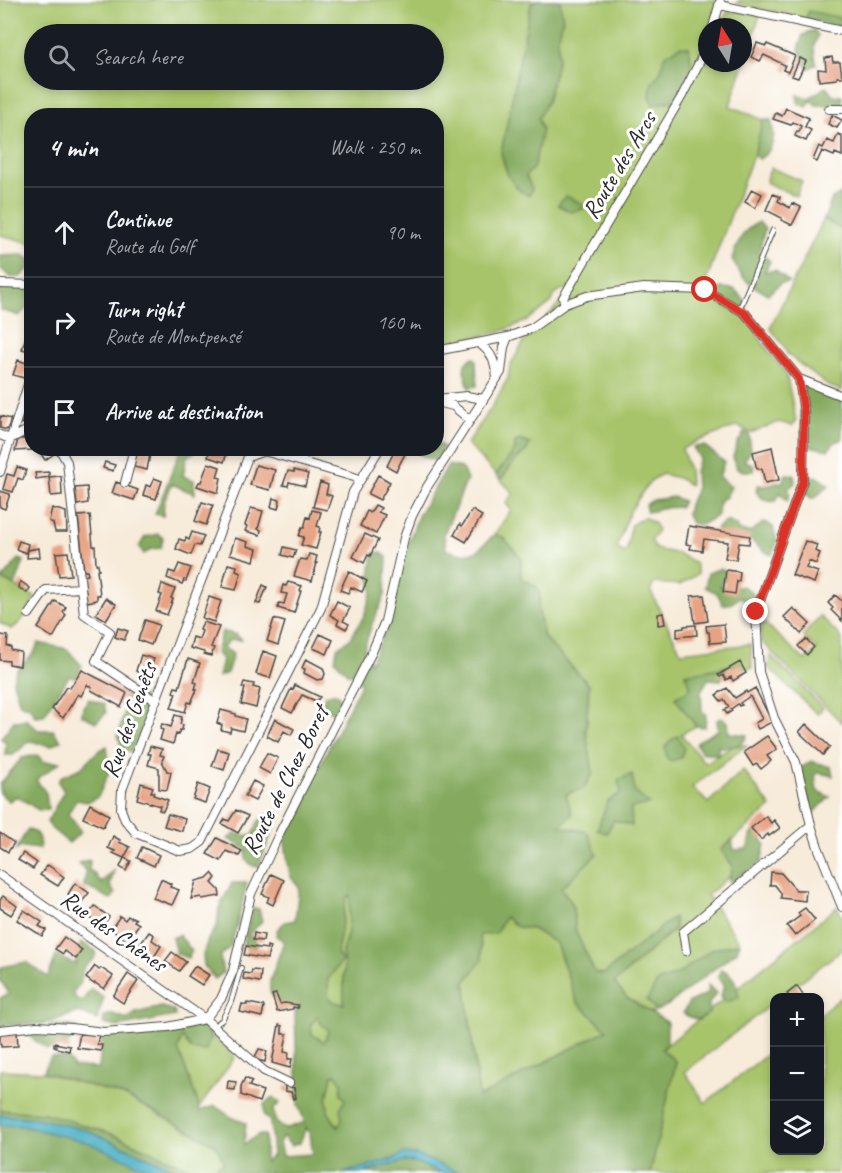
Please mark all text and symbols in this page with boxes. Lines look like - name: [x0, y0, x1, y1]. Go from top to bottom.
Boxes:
- north arrow: [698, 18, 752, 72]
- search box: [24, 24, 444, 90]
- icon: search: [45, 41, 78, 74]
- text: Search here: [93, 43, 183, 71]
- street label: Route des Arcs: [575, 104, 664, 224]
- text: 4 min: [48, 131, 98, 164]
- text: Walk · 250 m: [330, 135, 420, 160]
- text: Continue: [105, 206, 171, 234]
- icon: ahead: [48, 216, 81, 249]
- text: 90 m: [386, 220, 420, 245]
- text: Route du Golf: [105, 234, 194, 259]
- route start: [691, 276, 717, 302]
- text: Turn right: [105, 296, 182, 324]
- icon: right: [48, 306, 81, 339]
- text: 160 m: [377, 310, 420, 335]
- text: Route de Montpensé: [105, 324, 241, 349]
- icon: arrive: [48, 396, 81, 429]
- text: Arrive at destination: [105, 398, 262, 426]
- route end: [742, 598, 768, 624]
- street label: Rue des Genêts: [94, 657, 164, 782]
- street label: Route de Chez Boret: [235, 698, 337, 859]
- street label: Rue des Chênes: [55, 884, 174, 980]
- map controls: [770, 993, 824, 1155]
- button: +: [770, 993, 824, 1047]
- button: −: [770, 1047, 824, 1101]
- button: layers: [770, 1101, 824, 1155]

